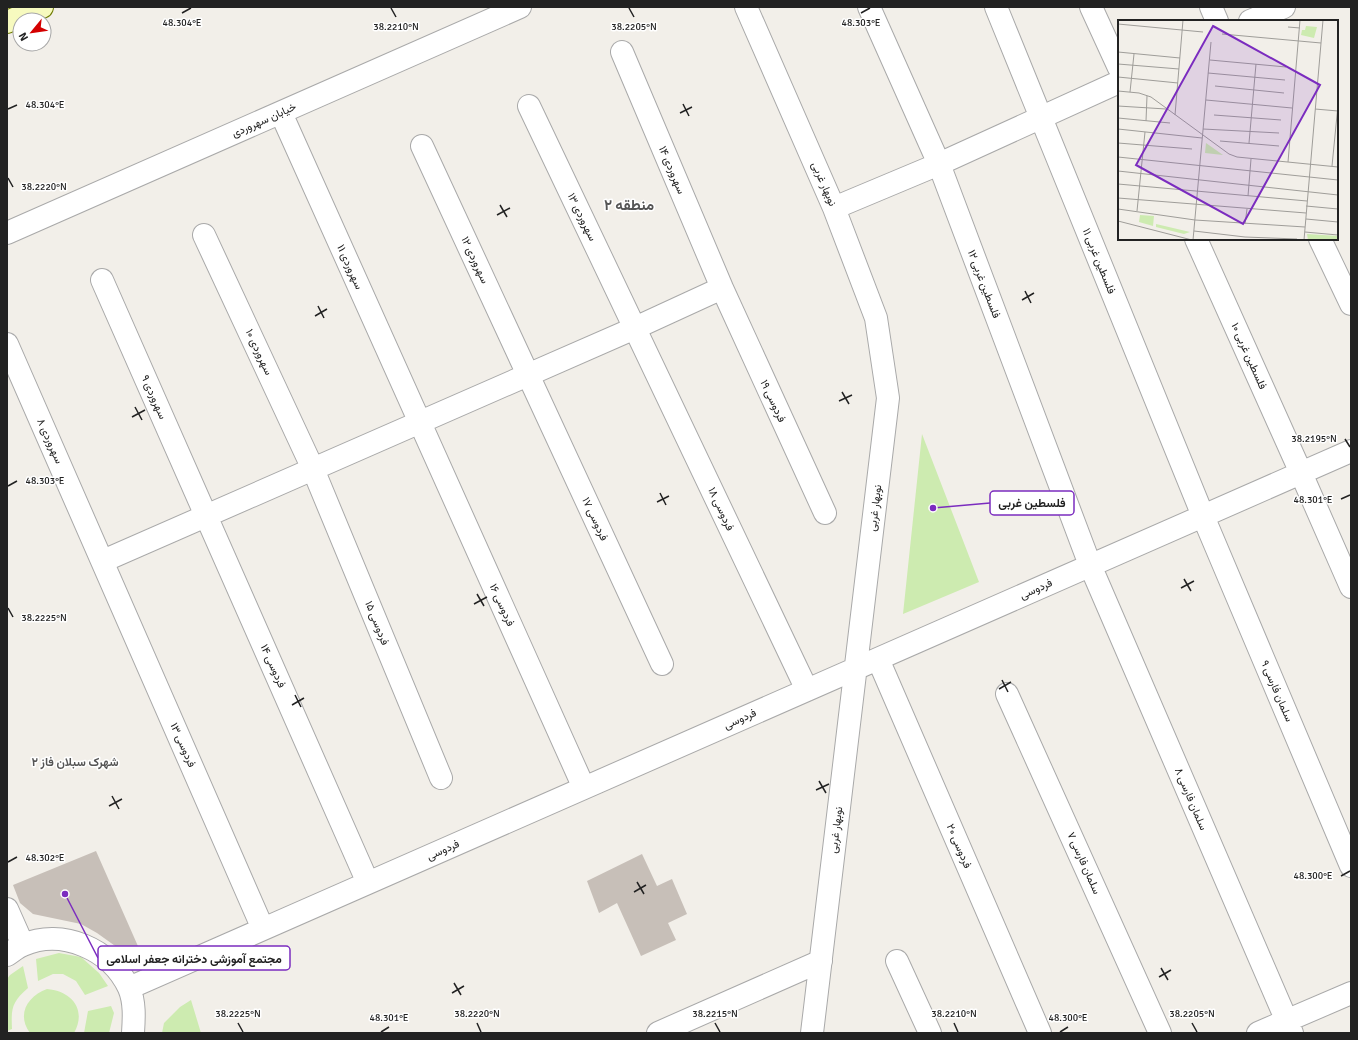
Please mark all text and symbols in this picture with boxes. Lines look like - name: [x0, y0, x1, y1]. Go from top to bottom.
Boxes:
- north arrow: [12, 12, 52, 52]
- text: 48.304°E: [163, 17, 202, 29]
- text: 48.303°E: [842, 17, 881, 29]
- inset map: [1118, 20, 1338, 240]
- text: 38.2210°N: [373, 21, 419, 33]
- text: 38.2205°N: [611, 21, 657, 33]
- text: N: [16, 30, 31, 43]
- text: 48.304°E: [26, 99, 65, 111]
- street label: خیابان سهروردی: [230, 100, 298, 140]
- street label: سهروردی ۱۴: [656, 144, 688, 196]
- street label: نوبهار غربی: [809, 160, 839, 208]
- text: 38.2220°N: [21, 181, 67, 193]
- street label: سهروردی ۱۳: [565, 191, 599, 243]
- district label: منطقه ۲: [604, 196, 654, 214]
- street label: فلسطین غربی ۱۱: [1080, 226, 1118, 296]
- street label: سهروردی ۱۲: [458, 234, 492, 286]
- street label: سهروردی ۱۱: [334, 243, 366, 292]
- street label: فلسطین غربی ۱۲: [965, 248, 1003, 320]
- street label: فلسطین غربی ۱۰: [1229, 321, 1269, 391]
- street label: سهروردی ۱۰: [243, 327, 275, 377]
- street label: سهروردی ۹: [139, 373, 170, 421]
- street label: فردوسی ۱۹: [758, 378, 788, 424]
- street label: سهروردی ۸: [34, 416, 66, 466]
- text: 38.2195°N: [1291, 433, 1337, 445]
- text: 48.303°E: [26, 475, 65, 487]
- street label: نوبهار غربی: [866, 484, 884, 532]
- street label: فردوسی ۱۸: [705, 485, 737, 533]
- callout: فلسطین غربی: [990, 491, 1074, 515]
- text: 48.301°E: [1294, 494, 1333, 506]
- street label: فردوسی ۱۷: [579, 495, 611, 543]
- text: فلسطین غربی: [998, 496, 1066, 511]
- street label: فردوسی: [1018, 576, 1054, 602]
- street label: فردوسی ۱۶: [487, 582, 517, 628]
- street label: فردوسی ۱۵: [362, 599, 392, 647]
- text: 38.2225°N: [21, 612, 67, 624]
- street label: فردوسی ۱۴: [258, 642, 288, 690]
- street label: سلمان فارسی ۹: [1258, 658, 1296, 724]
- street label: فردوسی: [722, 706, 758, 732]
- street label: فردوسی ۱۳: [167, 721, 199, 769]
- district label: شهرک سبلان فاز ۲: [31, 755, 119, 770]
- street label: سلمان فارسی ۸: [1172, 766, 1210, 833]
- street label: نوبهار غربی: [827, 806, 845, 854]
- street label: فردوسی ۲۰: [944, 822, 974, 870]
- street label: سلمان فارسی ۷: [1064, 830, 1104, 896]
- street label: فردوسی: [425, 837, 461, 863]
- text: 48.302°E: [26, 852, 65, 864]
- text: 48.300°E: [1294, 870, 1333, 882]
- callout: مجتمع آموزشی دخترانه جعفر اسلامی: [98, 946, 290, 970]
- text: مجتمع آموزشی دخترانه جعفر اسلامی: [106, 952, 282, 967]
- text: 38.2225°N: [215, 1008, 261, 1020]
- text: 38.2220°N: [454, 1008, 500, 1020]
- text: 38.2215°N: [692, 1008, 738, 1020]
- text: 38.2210°N: [931, 1008, 977, 1020]
- text: 38.2205°N: [1169, 1008, 1215, 1020]
- text: 48.301°E: [370, 1012, 409, 1024]
- text: 48.300°E: [1049, 1012, 1088, 1024]

